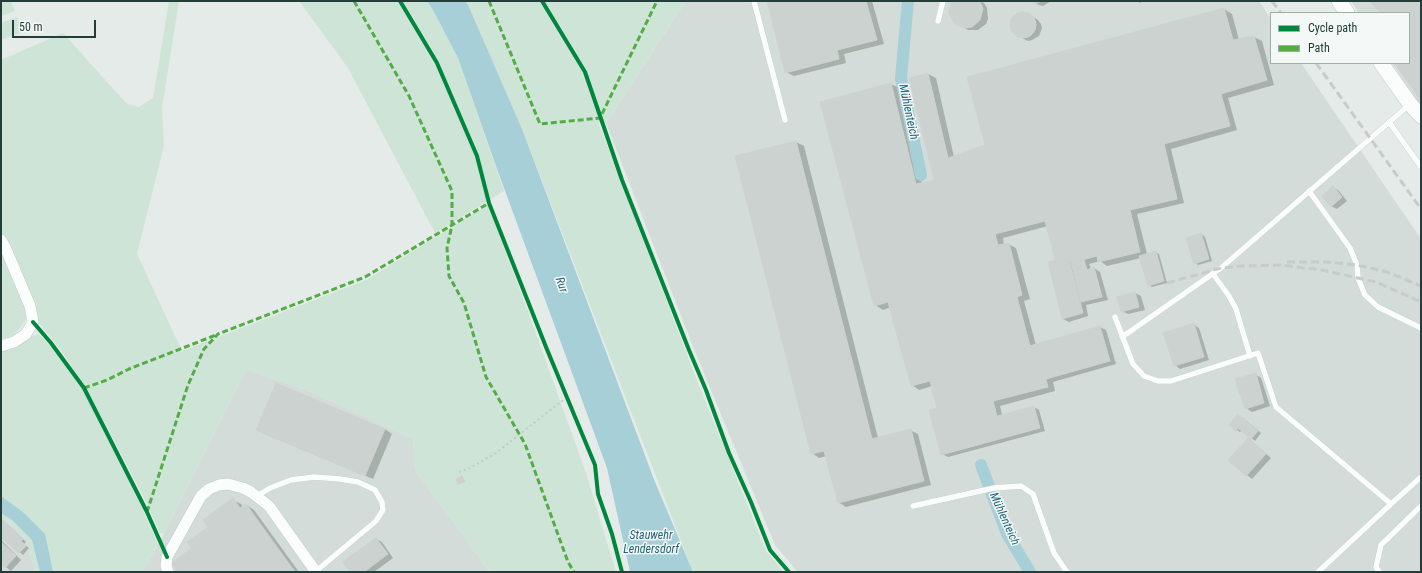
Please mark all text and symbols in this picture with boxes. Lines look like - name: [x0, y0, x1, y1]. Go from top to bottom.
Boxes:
- scale bar: [14, 12, 98, 38]
- legend: [1270, 12, 1410, 64]
- text: 50 m: [19, 20, 43, 34]
- text: Cycle path: [1308, 21, 1357, 35]
- text: Path: [1308, 41, 1330, 55]
- water label: Mühlenteich: [895, 83, 921, 141]
- water label: Rur: [552, 275, 570, 295]
- water label: Mühlenteich: [986, 490, 1022, 548]
- water label: Stauwehr Lendersdorf: [623, 529, 679, 557]

